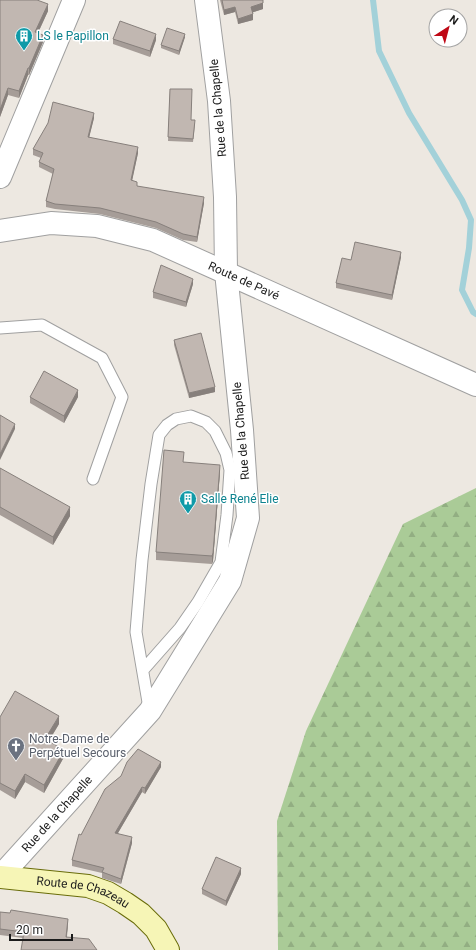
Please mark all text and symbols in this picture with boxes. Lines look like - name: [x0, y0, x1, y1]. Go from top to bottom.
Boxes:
- north arrow: [428, 8, 468, 48]
- text: N: [447, 13, 461, 28]
- building icon: LS le Papillon: [14, 26, 34, 51]
- place label: LS le Papillon: [37, 29, 109, 43]
- street label: Rue de la Chapelle: [207, 59, 229, 157]
- street label: Route de Pavé: [206, 259, 282, 303]
- street label: Rue de la Chapelle: [230, 382, 252, 480]
- building icon: Salle René Elie: [178, 489, 198, 514]
- place label: Salle René Elie: [201, 492, 279, 506]
- place label: Notre-Dame de Perpétuel Secours: [29, 732, 126, 760]
- church icon: Notre-Dame de Perpétuel Secours: [6, 736, 26, 761]
- street label: Rue de la Chapelle: [19, 773, 95, 855]
- street label: Route de Chazeau: [36, 874, 132, 911]
- scale bar: [10, 916, 72, 942]
- text: 20 m: [16, 923, 43, 937]

